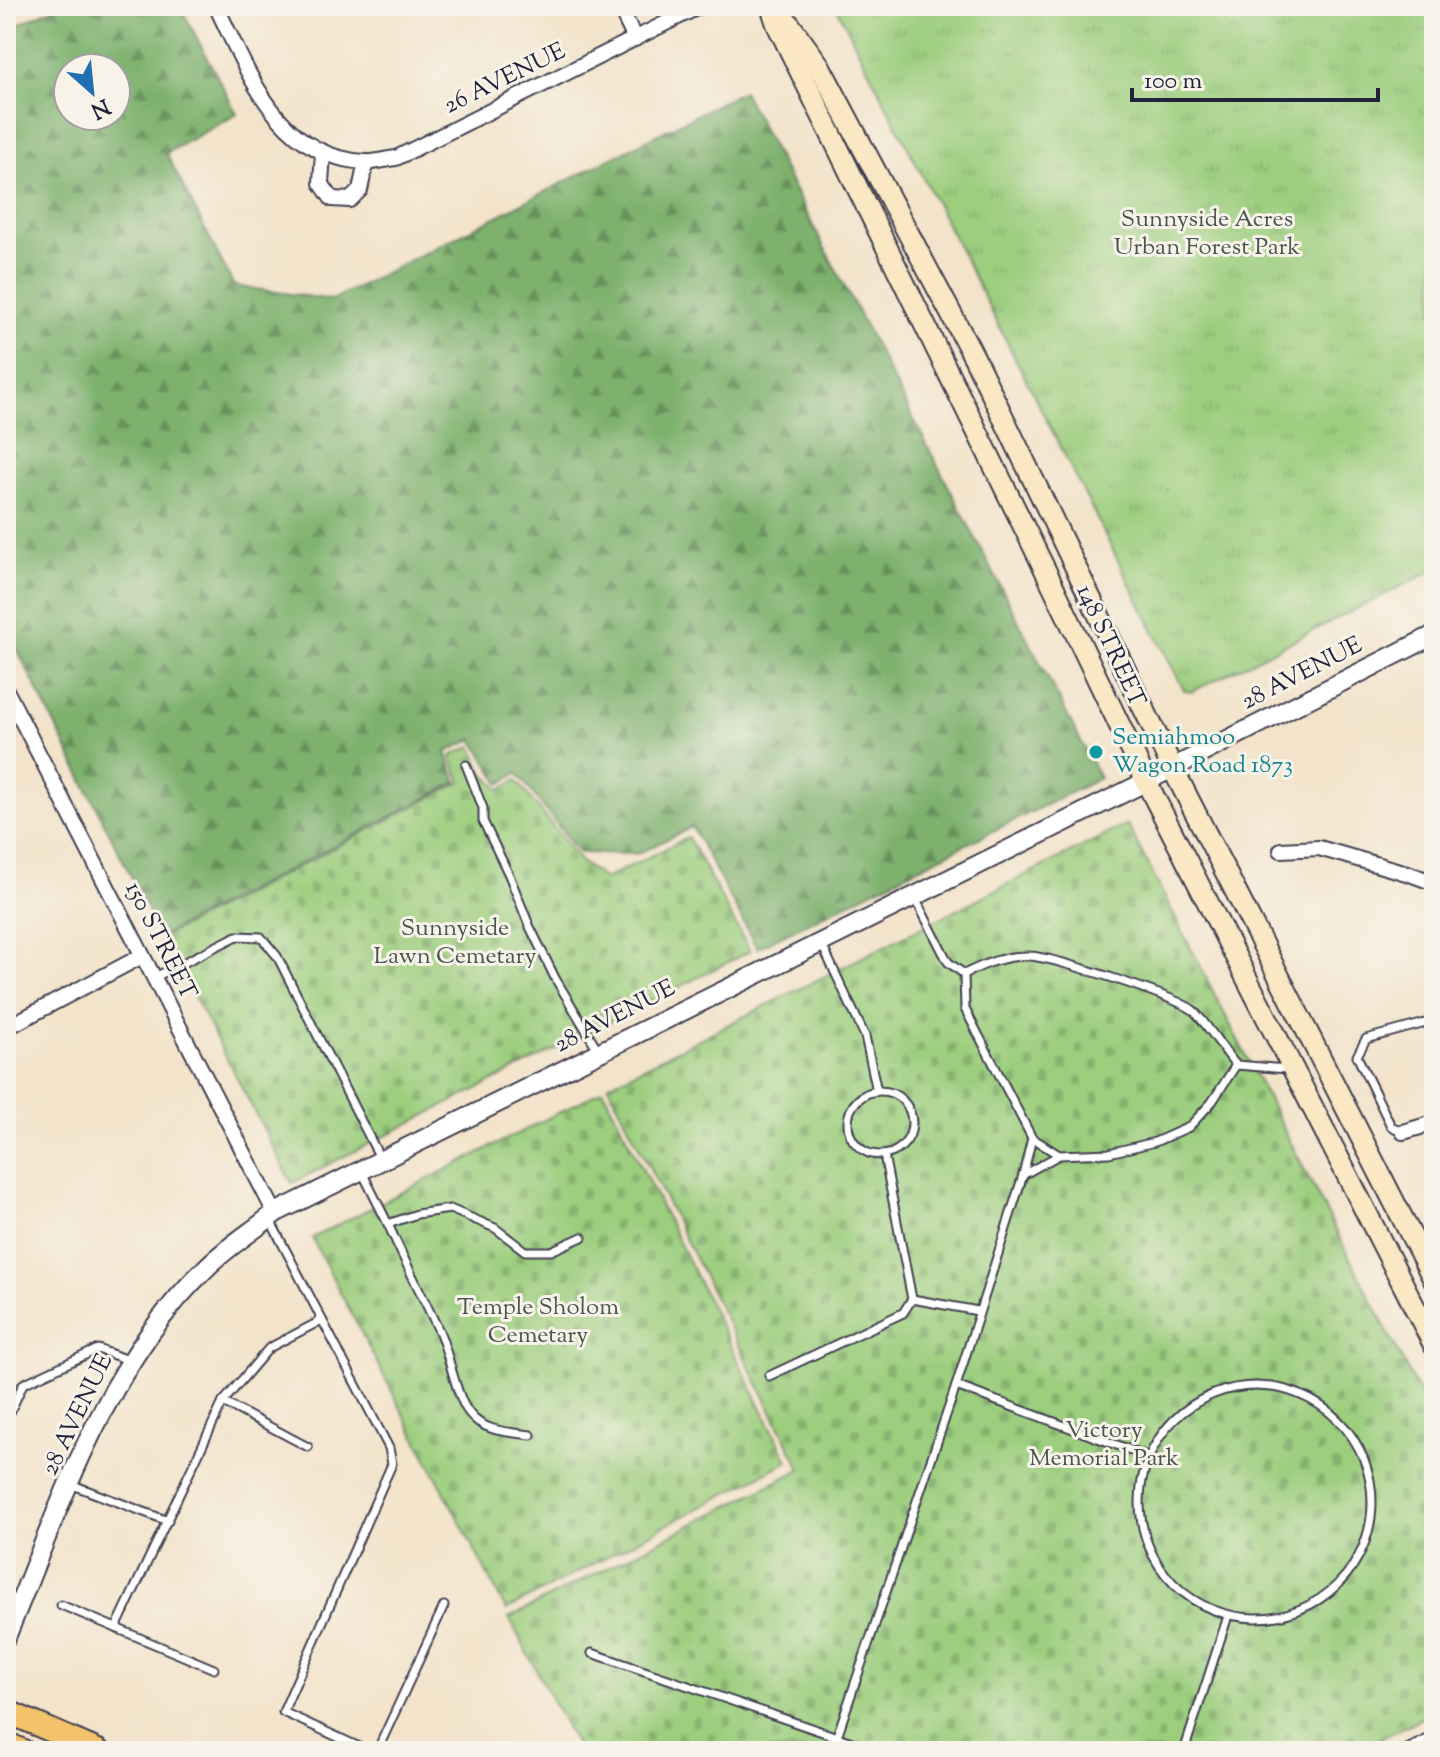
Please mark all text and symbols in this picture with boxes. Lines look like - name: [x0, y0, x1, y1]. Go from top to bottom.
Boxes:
- street label: 26 AVENUE: [438, 35, 572, 123]
- north arrow: [52, 52, 132, 132]
- scale bar: [1132, 52, 1378, 102]
- text: 100 m: [1144, 65, 1202, 99]
- text: N: [84, 89, 115, 126]
- park label: Sunnyside Acres Urban Forest Park: [1114, 203, 1300, 265]
- street label: 148 STREET: [1067, 579, 1153, 713]
- street label: 28 AVENUE: [1236, 629, 1369, 719]
- place label: Semiahmoo Wagon Road 1873: [1112, 721, 1293, 783]
- marker: Semiahmoo Wagon Road 1873: [1087, 743, 1105, 761]
- street label: 150 STREET: [116, 876, 204, 1006]
- park label: Sunnyside Lawn Cemetary: [374, 912, 536, 974]
- street label: 28 AVENUE: [549, 972, 682, 1062]
- park label: Temple Sholom Cemetary: [457, 1291, 619, 1353]
- street label: 28 AVENUE: [34, 1348, 122, 1482]
- park label: Victory Memorial Park: [1029, 1414, 1179, 1476]

